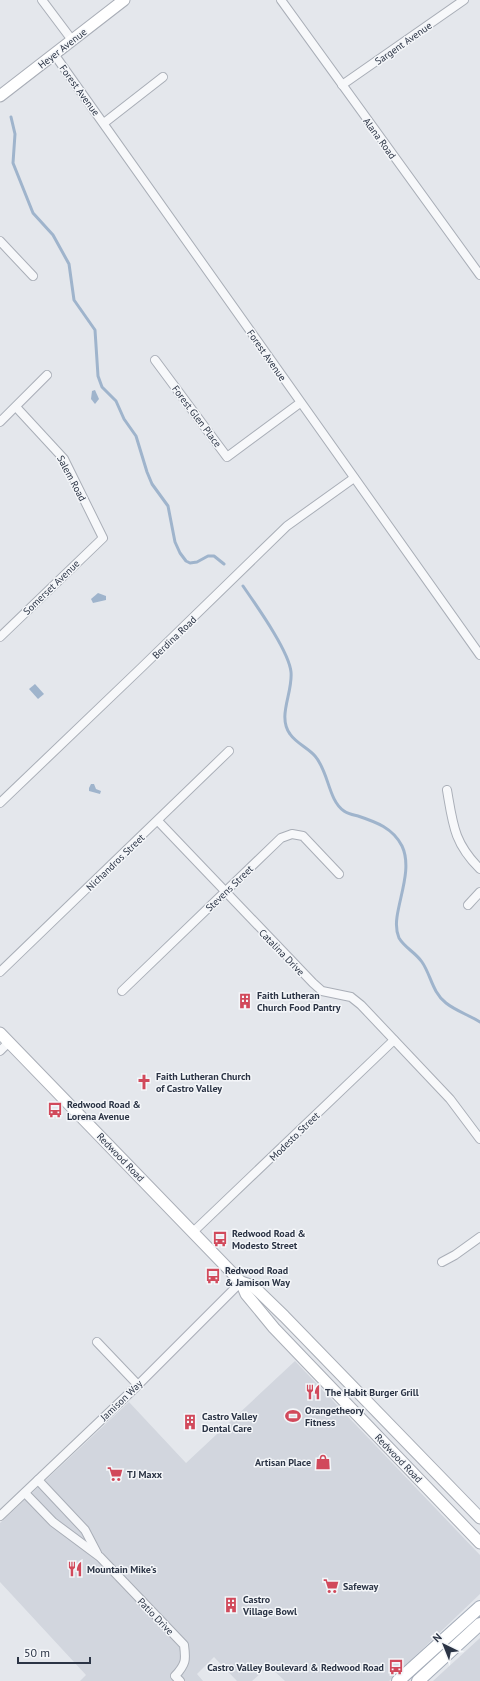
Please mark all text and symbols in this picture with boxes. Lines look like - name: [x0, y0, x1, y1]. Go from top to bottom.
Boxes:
- street label: Sargent Avenue: [372, 19, 434, 68]
- street label: Heyer Avenue: [35, 25, 89, 71]
- street label: Forest Avenue: [57, 62, 103, 118]
- street label: Alana Road: [360, 115, 399, 162]
- street label: Forest Avenue: [244, 327, 289, 384]
- street label: Forest Glen Place: [169, 383, 224, 450]
- street label: Salem Road: [54, 453, 89, 503]
- street label: Somerset Avenue: [20, 557, 82, 618]
- street label: Berdina Road: [149, 613, 199, 662]
- street label: Nichandros Street: [83, 831, 148, 894]
- street label: Stevens Street: [203, 862, 256, 914]
- street label: Catalina Drive: [256, 926, 307, 978]
- place label: Faith Lutheran Church Food Pantry: [257, 989, 341, 1014]
- building icon: Faith Lutheran Church Food Pantry: [236, 992, 254, 1010]
- place label: Faith Lutheran Church of Castro Valley: [156, 1070, 251, 1095]
- church icon: Faith Lutheran Church of Castro Valley: [135, 1073, 153, 1091]
- place label: Redwood Road & Lorena Avenue: [67, 1098, 141, 1123]
- bus stop icon: Redwood Road & Lorena Avenue: [46, 1101, 64, 1119]
- street label: Modesto Street: [267, 1109, 323, 1164]
- street label: Redwood Road: [94, 1130, 147, 1185]
- place label: Redwood Road & Modesto Street: [232, 1227, 306, 1252]
- bus stop icon: Redwood Road & Modesto Street: [211, 1230, 229, 1248]
- place label: Redwood Road & Jamison Way: [225, 1264, 290, 1289]
- bus stop icon: Redwood Road & Jamison Way: [204, 1267, 222, 1285]
- street label: Jamison Way: [97, 1377, 145, 1424]
- restaurant icon: The Habit Burger Grill: [304, 1383, 322, 1401]
- place label: The Habit Burger Grill: [325, 1386, 419, 1399]
- place label: Orangetheory Fitness: [305, 1404, 364, 1429]
- sports icon: Orangetheory Fitness: [284, 1407, 302, 1425]
- place label: Castro Valley Dental Care: [202, 1410, 257, 1435]
- building icon: Castro Valley Dental Care: [181, 1413, 199, 1431]
- street label: Redwood Road: [372, 1431, 425, 1486]
- shop icon: Artisan Place: [314, 1453, 332, 1471]
- place label: Artisan Place: [255, 1456, 311, 1469]
- supermarket icon: TJ Maxx: [106, 1465, 124, 1483]
- place label: TJ Maxx: [127, 1468, 163, 1481]
- restaurant icon: Mountain Mike's: [66, 1560, 84, 1578]
- place label: Mountain Mike's: [87, 1563, 156, 1576]
- supermarket icon: Safeway: [322, 1577, 340, 1595]
- place label: Safeway: [343, 1580, 379, 1593]
- place label: Castro Village Bowl: [242, 1593, 297, 1618]
- street label: Patio Drive: [135, 1595, 177, 1638]
- building icon: Castro Village Bowl: [222, 1596, 240, 1614]
- north arrow: [424, 1625, 464, 1665]
- text: N: [430, 1630, 445, 1645]
- scale bar: [18, 1639, 90, 1665]
- text: 50 m: [24, 1645, 50, 1660]
- bus stop icon: Castro Valley Boulevard & Redwood Road: [387, 1658, 405, 1676]
- place label: Castro Valley Boulevard & Redwood Road: [207, 1661, 384, 1674]

